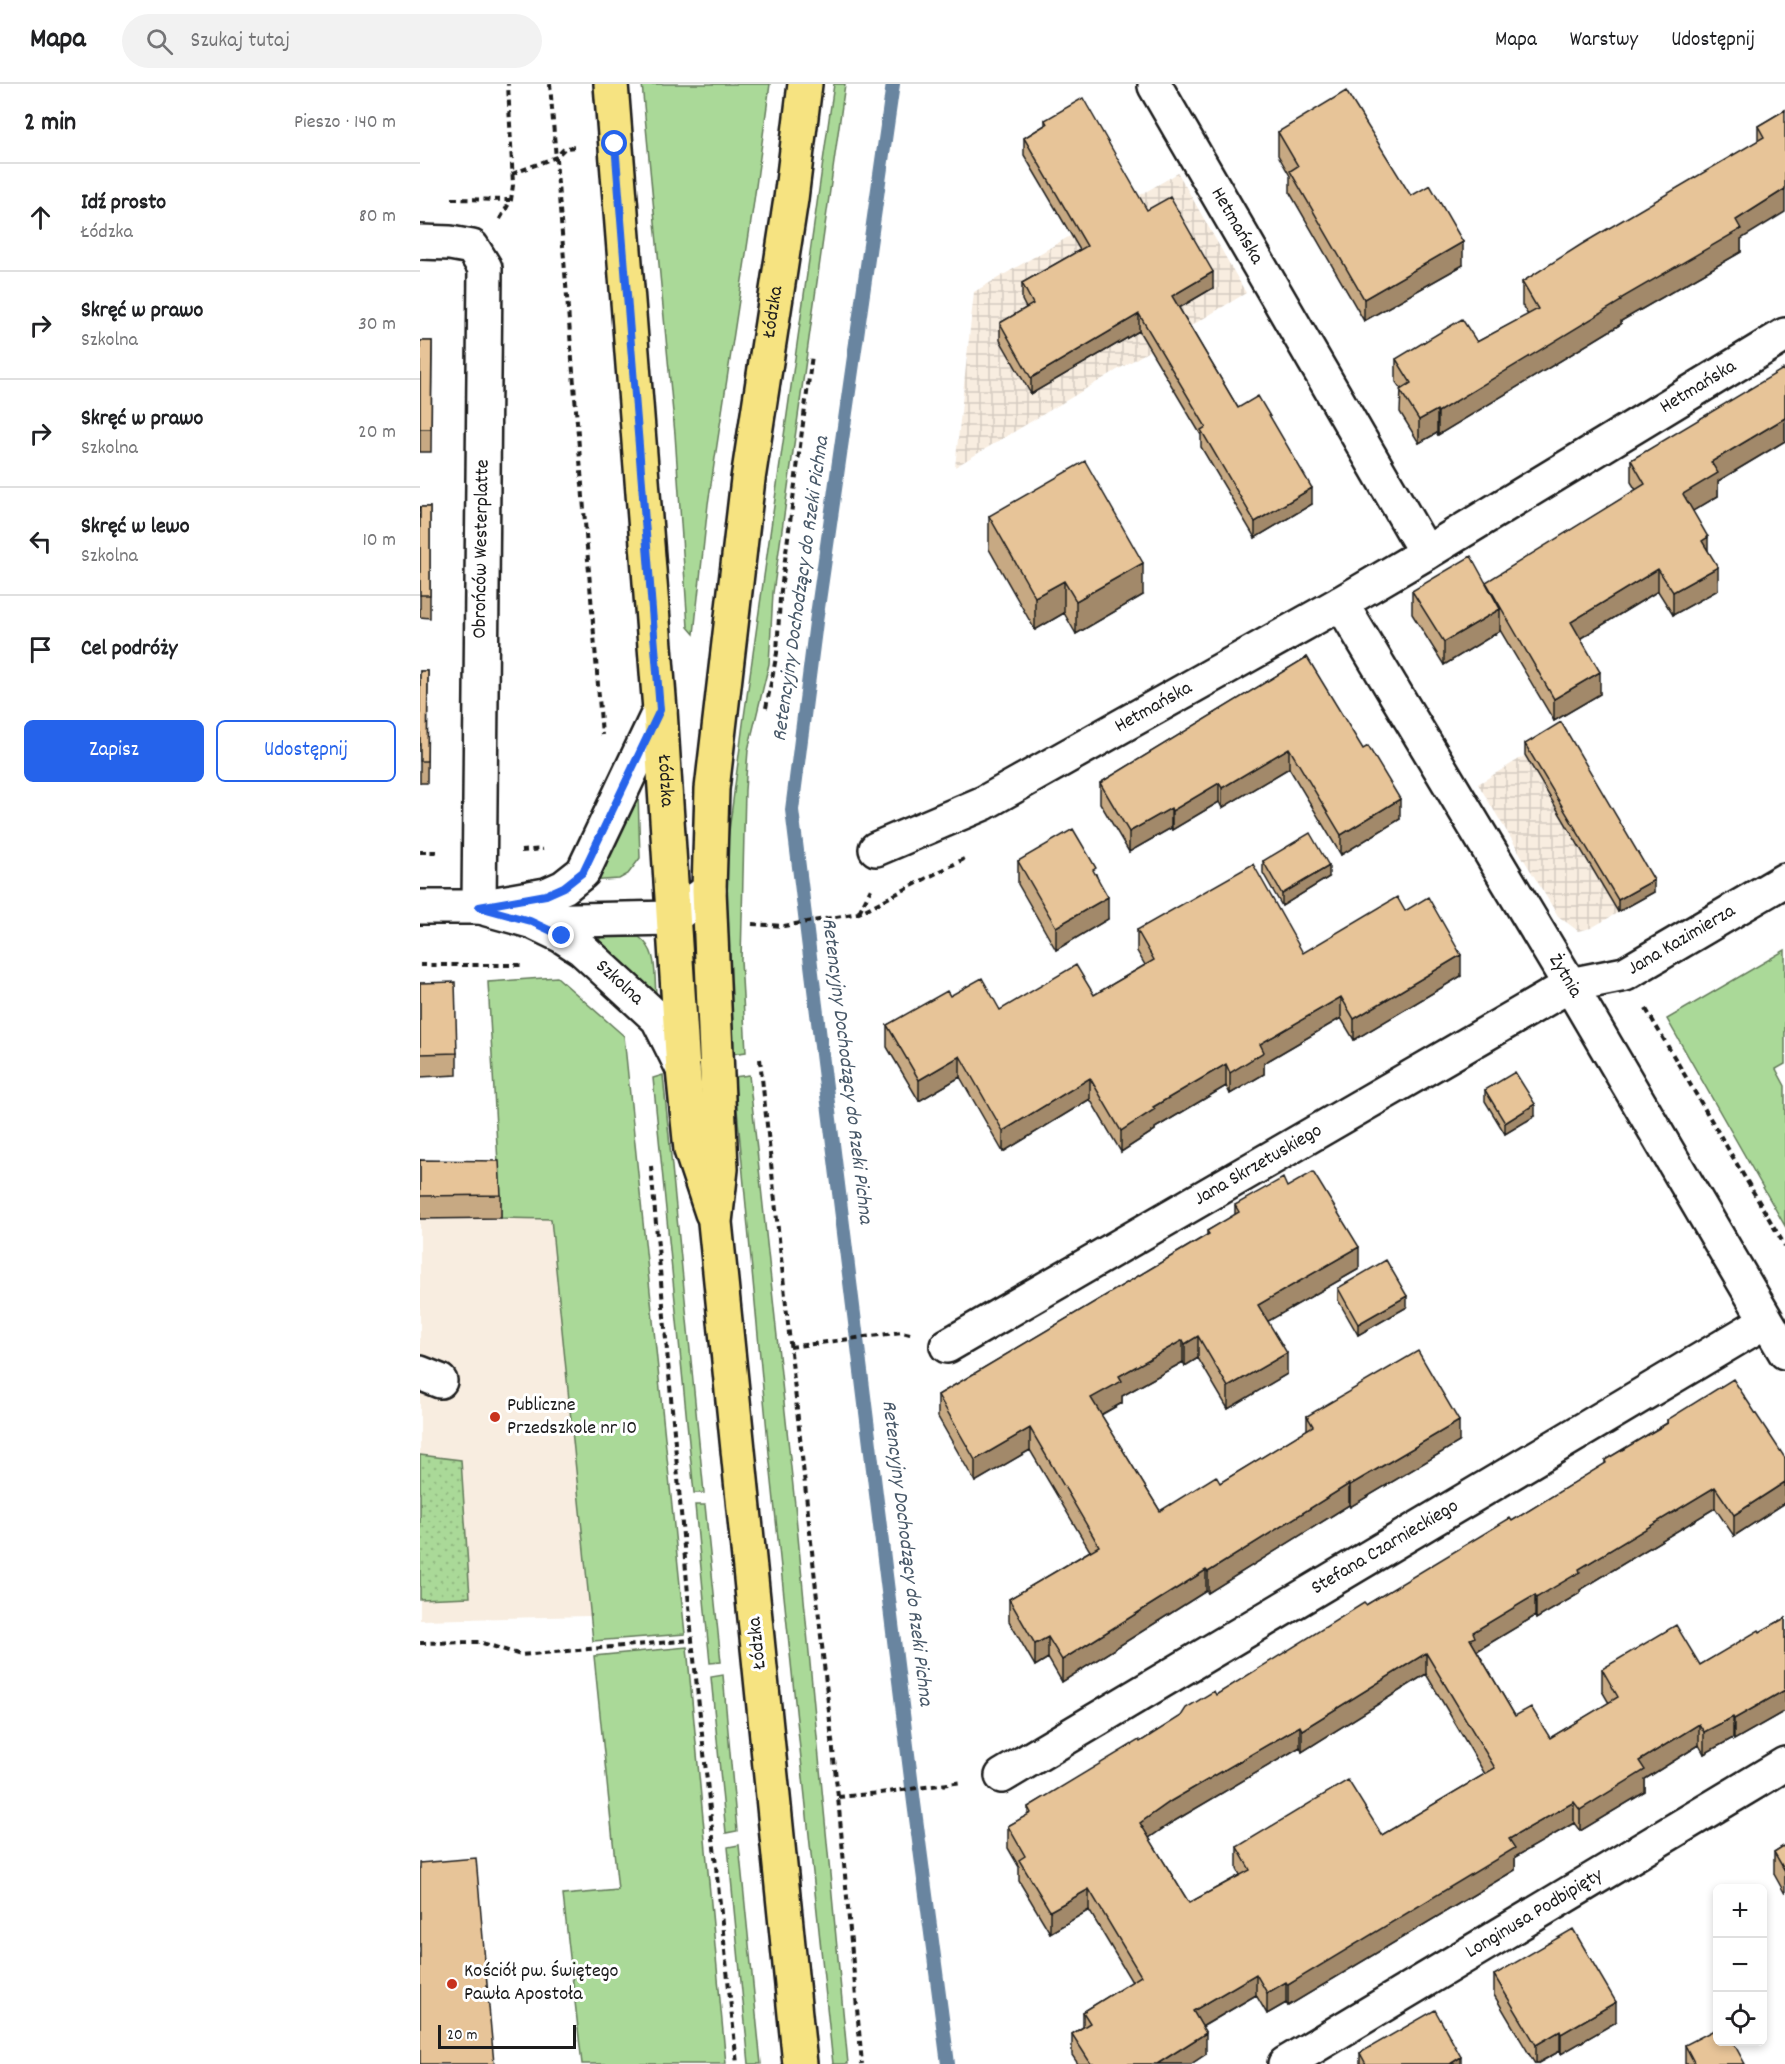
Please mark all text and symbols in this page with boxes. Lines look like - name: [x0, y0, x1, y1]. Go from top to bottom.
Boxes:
- search box: [122, 14, 542, 68]
- text: Mapa: [30, 21, 86, 61]
- icon: search: [143, 25, 176, 58]
- text: Szukaj tutaj: [191, 26, 290, 57]
- text: Mapa: [1495, 26, 1537, 56]
- text: Warstwy: [1570, 26, 1638, 56]
- text: Udostępnij: [1671, 26, 1755, 56]
- text: 2 min: [24, 105, 76, 142]
- text: Pieszo · 140 m: [294, 109, 396, 137]
- route start: [601, 130, 627, 156]
- street label: Hetmańska: [1203, 182, 1270, 270]
- text: Idź prosto: [81, 188, 166, 219]
- icon: ahead: [24, 201, 57, 234]
- text: 80 m: [359, 203, 396, 231]
- text: Łódzka: [81, 219, 133, 247]
- street label: Łódzka: [756, 284, 792, 341]
- text: Skręć w prawo: [81, 296, 203, 327]
- icon: right: [24, 309, 57, 342]
- text: 30 m: [358, 311, 396, 339]
- text: Szkolna: [81, 327, 138, 355]
- street label: Hetmańska: [1655, 353, 1743, 422]
- text: Skręć w prawo: [81, 404, 203, 435]
- icon: right: [24, 417, 57, 450]
- text: 20 m: [358, 419, 396, 447]
- water label: Retencyjny Dochodzący do Rzeki Pichna: [766, 433, 838, 743]
- text: Szkolna: [81, 435, 138, 463]
- street label: Obrońców Westerplatte: [466, 459, 498, 639]
- text: Skręć w lewo: [81, 512, 190, 543]
- icon: left: [24, 525, 57, 558]
- text: 10 m: [362, 527, 396, 555]
- text: Szkolna: [81, 543, 138, 571]
- icon: arrive: [24, 633, 57, 666]
- text: Cel podróży: [81, 634, 177, 665]
- street label: Hetmańska: [1110, 675, 1198, 741]
- button: Zapisz: [24, 720, 204, 782]
- button: Udostępnij: [216, 720, 396, 782]
- street label: Łódzka: [649, 753, 680, 808]
- street label: Jana Kazimierza: [1623, 898, 1741, 983]
- water label: Retencyjny Dochodzący do Rzeki Pichna: [812, 916, 880, 1227]
- route end: [548, 922, 574, 948]
- street label: Żytnia: [1541, 949, 1589, 1004]
- street label: Szkolna: [588, 953, 650, 1013]
- street label: Jana Skrzetuskiego: [1189, 1117, 1328, 1214]
- place label: Publiczne Przedszkole nr 10: [507, 1392, 637, 1443]
- water label: Retencyjny Dochodzący do Rzeki Pichna: [872, 1398, 940, 1709]
- marker: Publiczne Przedszkole nr 10: [488, 1410, 502, 1424]
- street label: Stefana Czarnieckiego: [1306, 1493, 1464, 1603]
- street label: Łódzka: [741, 1615, 775, 1671]
- street label: Longinusa Podbipięty: [1460, 1862, 1609, 1966]
- map controls: [1713, 1884, 1767, 2046]
- button: +: [1713, 1884, 1767, 1938]
- button: −: [1713, 1938, 1767, 1992]
- place label: Kościół pw. Świętego Pawła Apostoła: [464, 1958, 619, 2009]
- marker: Kościół pw. Świętego Pawła Apostoła: [445, 1977, 459, 1991]
- button: locate: [1713, 1992, 1767, 2046]
- scale bar: [438, 2022, 576, 2050]
- text: 20 m: [447, 2024, 477, 2047]

